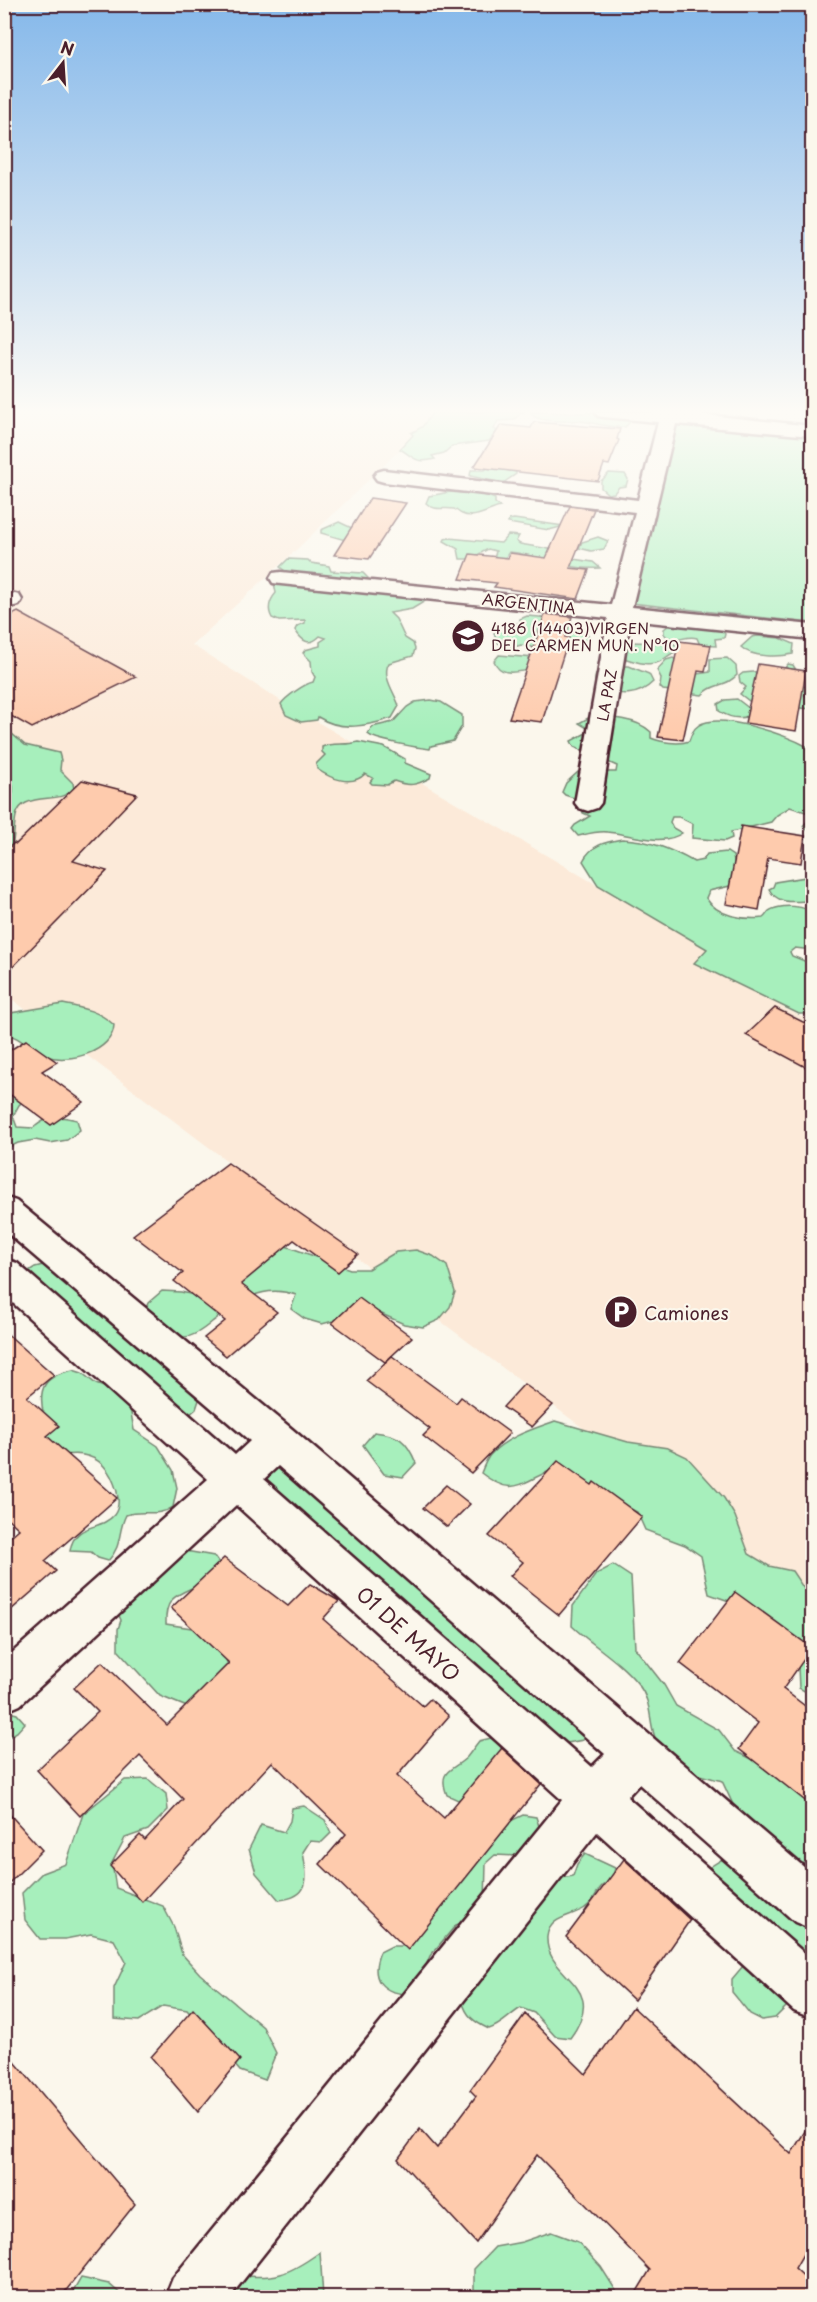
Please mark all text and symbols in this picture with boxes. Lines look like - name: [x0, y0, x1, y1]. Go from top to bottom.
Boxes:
- north arrow: [33, 33, 93, 93]
- text: N: [58, 34, 77, 61]
- street label: ARGENTINA: [481, 587, 577, 619]
- place label: 4186 (14403)VIRGEN DEL CARMEN MUN. Nº10: [491, 616, 679, 656]
- school or university icon: 4186 (14403)VIRGEN DEL CARMEN MUN. Nº10: [450, 618, 486, 654]
- street label: LA PAZ: [590, 667, 622, 723]
- parking icon: Camiones: [603, 1294, 639, 1330]
- place label: Camiones: [644, 1299, 729, 1326]
- street label: 01 DE MAYO: [350, 1578, 468, 1688]

